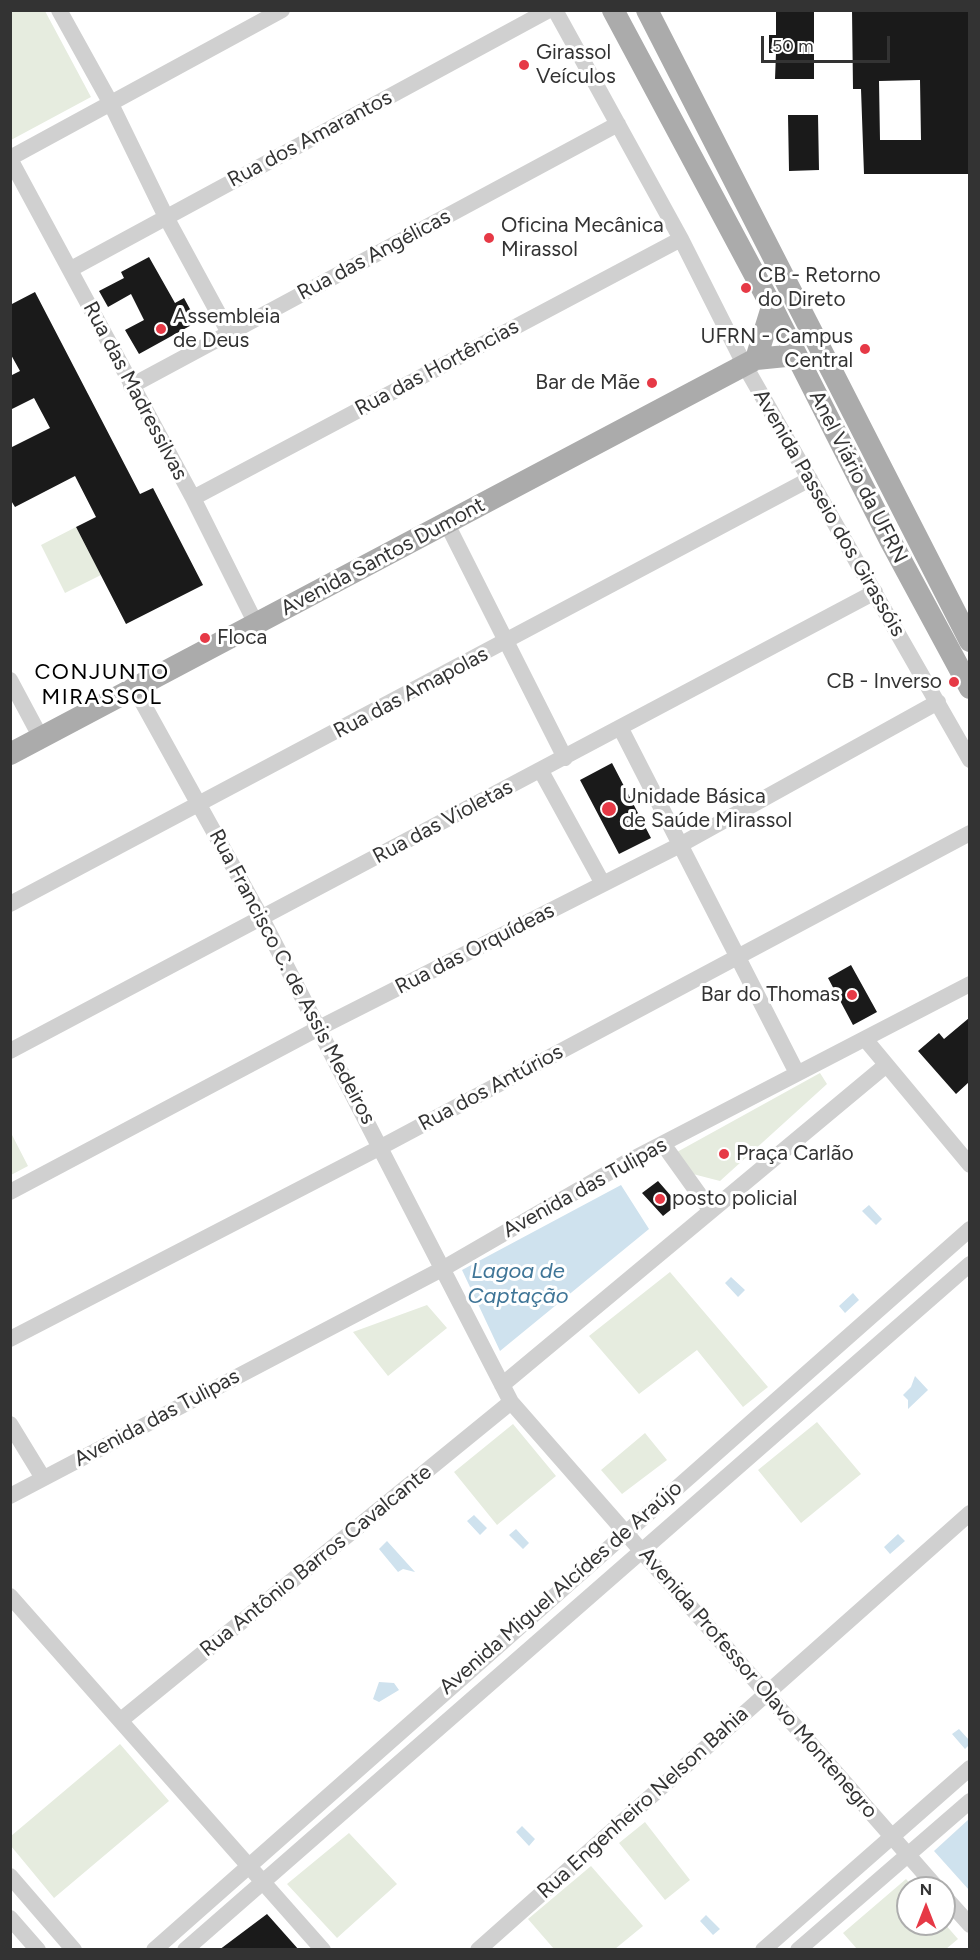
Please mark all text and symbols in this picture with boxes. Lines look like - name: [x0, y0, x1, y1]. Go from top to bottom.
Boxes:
- scale bar: [764, 24, 893, 62]
- text: 50 m: [772, 35, 814, 57]
- place label: Girassol Veículos: [536, 40, 616, 90]
- marker: Girassol Veículos: [517, 58, 531, 72]
- street label: Rua dos Amarantos: [224, 85, 396, 193]
- street label: Rua das Angélicas: [293, 204, 455, 306]
- place label: Oficina Mecânica Mirassol: [501, 213, 664, 263]
- marker: Oficina Mecânica Mirassol: [482, 231, 496, 245]
- place label: CB - Retorno do Direto: [758, 263, 881, 313]
- marker: CB - Retorno do Direto: [739, 281, 753, 295]
- street label: Rua das Madressilvas: [77, 298, 193, 484]
- place label: Assembleia de Deus: [173, 304, 280, 354]
- street label: Rua das Hortências: [351, 314, 523, 422]
- marker: Assembleia de Deus: [154, 322, 168, 336]
- place label: UFRN - Campus Central: [701, 324, 853, 374]
- marker: UFRN - Campus Central: [858, 342, 872, 356]
- place label: Bar de Mãe: [535, 370, 640, 396]
- marker: Bar de Mãe: [645, 376, 659, 390]
- street label: Avenida Passeio dos Girassóis: [748, 385, 910, 641]
- street label: Anel Viário da UFRN: [804, 386, 912, 568]
- street label: Avenida Santos Dumont: [277, 493, 489, 621]
- place label: Floca: [217, 625, 267, 651]
- marker: Floca: [198, 631, 212, 645]
- street label: Rua das Amapolas: [329, 642, 493, 744]
- district label: CONJUNTO MIRASSOL: [34, 660, 170, 712]
- place label: CB - Inverso: [826, 669, 942, 695]
- marker: CB - Inverso: [947, 675, 961, 689]
- street label: Rua das Violetas: [369, 775, 517, 869]
- place label: Unidade Básica de Saúde Mirassol: [622, 784, 792, 834]
- marker: Unidade Básica de Saúde Mirassol: [600, 800, 618, 818]
- street label: Rua Francisco C. de Assis Medeiros: [203, 825, 381, 1129]
- street label: Rua das Orquídeas: [391, 898, 559, 1000]
- place label: Bar do Thomas: [701, 982, 840, 1008]
- marker: Bar do Thomas: [845, 988, 859, 1002]
- street label: Rua dos Antúrios: [415, 1039, 567, 1137]
- street label: Avenida das Tulipas: [499, 1132, 671, 1244]
- place label: Praça Carlão: [736, 1141, 854, 1167]
- marker: Praça Carlão: [717, 1147, 731, 1161]
- place label: posto policial: [672, 1186, 797, 1212]
- marker: posto policial: [653, 1192, 667, 1206]
- water label: Lagoa de Captação: [468, 1259, 568, 1310]
- street label: Avenida das Tulipas: [70, 1364, 244, 1472]
- street label: Rua Antônio Barros Cavalcante: [195, 1460, 437, 1662]
- street label: Avenida Miguel Alcídes de Araújo: [435, 1476, 687, 1700]
- street label: Avenida Professor Olavo Montenegro: [633, 1542, 883, 1824]
- street label: Rua Engenheiro Nelson Bahia: [532, 1702, 754, 1904]
- north arrow: [896, 1876, 956, 1936]
- text: N: [920, 1880, 932, 1899]

